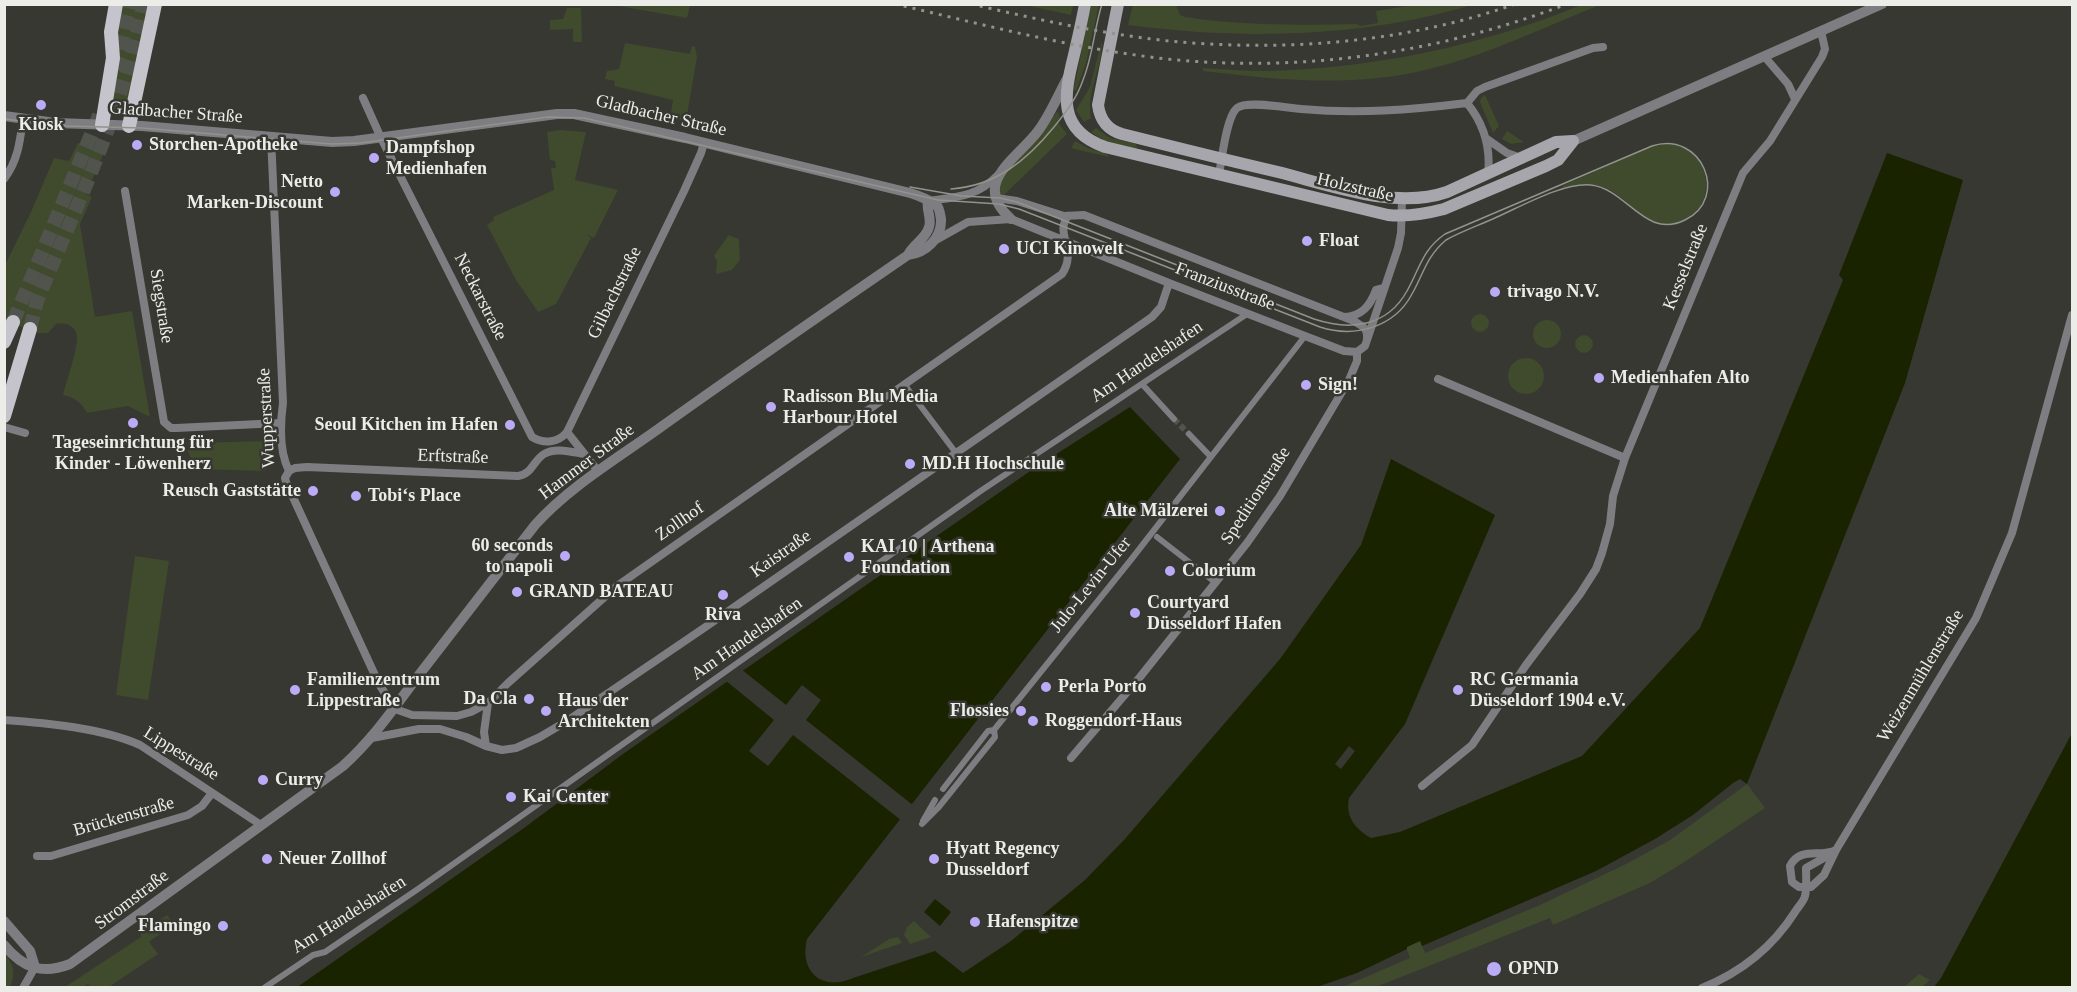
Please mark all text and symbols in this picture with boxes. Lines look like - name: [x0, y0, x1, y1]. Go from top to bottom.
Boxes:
- street label: Gladbacher Straße: [594, 90, 728, 142]
- marker: Kiosk: [34, 98, 48, 112]
- street label: Gladbacher Straße: [109, 98, 243, 128]
- place label: Kiosk: [18, 114, 64, 136]
- place label: Storchen-Apotheke: [149, 134, 298, 156]
- place label: Dampfshop Medienhafen: [386, 137, 487, 180]
- marker: Storchen-Apotheke: [130, 138, 144, 152]
- marker: Dampfshop Medienhafen: [367, 151, 381, 165]
- street label: Holzstraße: [1315, 169, 1395, 207]
- place label: Netto Marken-Discount: [187, 171, 323, 213]
- marker: Netto Marken-Discount: [328, 185, 342, 199]
- street label: Kesselstraße: [1659, 221, 1713, 313]
- place label: Float: [1319, 230, 1359, 252]
- marker: Float: [1300, 234, 1314, 248]
- place label: UCI Kinowelt: [1016, 238, 1123, 260]
- marker: UCI Kinowelt: [997, 242, 1011, 256]
- street label: Gilbachstraße: [583, 243, 647, 343]
- street label: Neckarstraße: [449, 250, 511, 344]
- street label: Franziusstraße: [1172, 258, 1278, 316]
- street label: Siegstraße: [144, 267, 178, 345]
- place label: trivago N.V.: [1507, 281, 1599, 303]
- marker: trivago N.V.: [1488, 285, 1502, 299]
- street label: Am Handelshafen: [1087, 317, 1207, 407]
- street label: Wupperstraße: [254, 367, 280, 469]
- place label: Medienhafen Alto: [1611, 367, 1749, 389]
- marker: Medienhafen Alto: [1592, 371, 1606, 385]
- place label: Sign!: [1318, 374, 1358, 396]
- marker: Sign!: [1299, 378, 1313, 392]
- place label: Radisson Blu Media Harbour Hotel: [783, 386, 938, 428]
- marker: Radisson Blu Media Harbour Hotel: [764, 400, 778, 414]
- place label: Seoul Kitchen im Hafen: [315, 414, 498, 436]
- marker: Tageseinrichtung für Kinder - Löwenherz: [126, 416, 140, 430]
- marker: Seoul Kitchen im Hafen: [503, 418, 517, 432]
- street label: Hammer Straße: [535, 419, 639, 505]
- place label: Tageseinrichtung für Kinder - Löwenherz: [53, 432, 213, 474]
- street label: Speditionstraße: [1216, 443, 1296, 549]
- street label: Erftstraße: [417, 445, 489, 469]
- place label: MD.H Hochschule: [922, 453, 1064, 475]
- marker: MD.H Hochschule: [903, 457, 917, 471]
- place label: Reusch Gaststätte: [163, 480, 301, 502]
- marker: Reusch Gaststätte: [306, 484, 320, 498]
- place label: Tobi‘s Place: [368, 485, 461, 507]
- marker: Tobi‘s Place: [349, 489, 363, 503]
- street label: Zollhof: [652, 498, 708, 546]
- place label: Alte Mälzerei: [1104, 500, 1208, 522]
- marker: Alte Mälzerei: [1213, 504, 1227, 518]
- street label: Kaistraße: [747, 525, 815, 583]
- street label: Julo-Levin-Ufer: [1046, 533, 1136, 637]
- place label: 60 seconds to napoli: [471, 535, 553, 578]
- place label: KAI 10 | Arthena Foundation: [861, 536, 994, 578]
- marker: 60 seconds to napoli: [558, 549, 572, 563]
- marker: KAI 10 | Arthena Foundation: [842, 550, 856, 564]
- place label: Colorium: [1182, 560, 1256, 582]
- marker: Colorium: [1163, 564, 1177, 578]
- place label: GRAND BATEAU: [529, 581, 673, 603]
- marker: GRAND BATEAU: [510, 585, 524, 599]
- marker: Riva: [716, 588, 730, 602]
- place label: Courtyard Düsseldorf Hafen: [1147, 592, 1281, 634]
- street label: Am Handelshafen: [687, 593, 807, 685]
- place label: Riva: [705, 604, 741, 626]
- marker: Courtyard Düsseldorf Hafen: [1128, 606, 1142, 620]
- street label: Weizenmühlenstraße: [1873, 606, 1969, 746]
- place label: Familienzentrum Lippestraße: [307, 669, 440, 712]
- place label: RC Germania Düsseldorf 1904 e.V.: [1470, 669, 1626, 712]
- place label: Perla Porto: [1058, 676, 1146, 698]
- marker: Perla Porto: [1039, 680, 1053, 694]
- marker: Familienzentrum Lippestraße: [288, 683, 302, 697]
- marker: RC Germania Düsseldorf 1904 e.V.: [1451, 683, 1465, 697]
- place label: Da Cla: [464, 688, 517, 710]
- place label: Haus der Architekten: [558, 690, 650, 732]
- marker: Da Cla: [522, 692, 536, 706]
- place label: Flossies: [950, 700, 1009, 722]
- marker: Haus der Architekten: [539, 704, 553, 718]
- marker: Flossies: [1014, 704, 1028, 718]
- place label: Roggendorf-Haus: [1045, 710, 1182, 732]
- marker: Roggendorf-Haus: [1026, 714, 1040, 728]
- street label: Lippestraße: [139, 722, 223, 786]
- place label: Curry: [275, 769, 323, 791]
- marker: Curry: [256, 773, 270, 787]
- place label: Kai Center: [523, 786, 608, 808]
- marker: Kai Center: [504, 790, 518, 804]
- street label: Brückenstraße: [71, 792, 177, 842]
- place label: Hyatt Regency Dusseldorf: [946, 838, 1059, 880]
- place label: Neuer Zollhof: [279, 848, 386, 870]
- marker: Neuer Zollhof: [260, 852, 274, 866]
- marker: Hyatt Regency Dusseldorf: [927, 852, 941, 866]
- street label: Stromstraße: [91, 865, 173, 935]
- street label: Am Handelshafen: [288, 871, 410, 959]
- place label: Hafenspitze: [987, 911, 1078, 933]
- place label: Flamingo: [138, 915, 211, 937]
- marker: Hafenspitze: [968, 915, 982, 929]
- marker: Flamingo: [216, 919, 230, 933]
- place label: OPND: [1508, 958, 1559, 980]
- marker: OPND: [1485, 960, 1503, 978]

